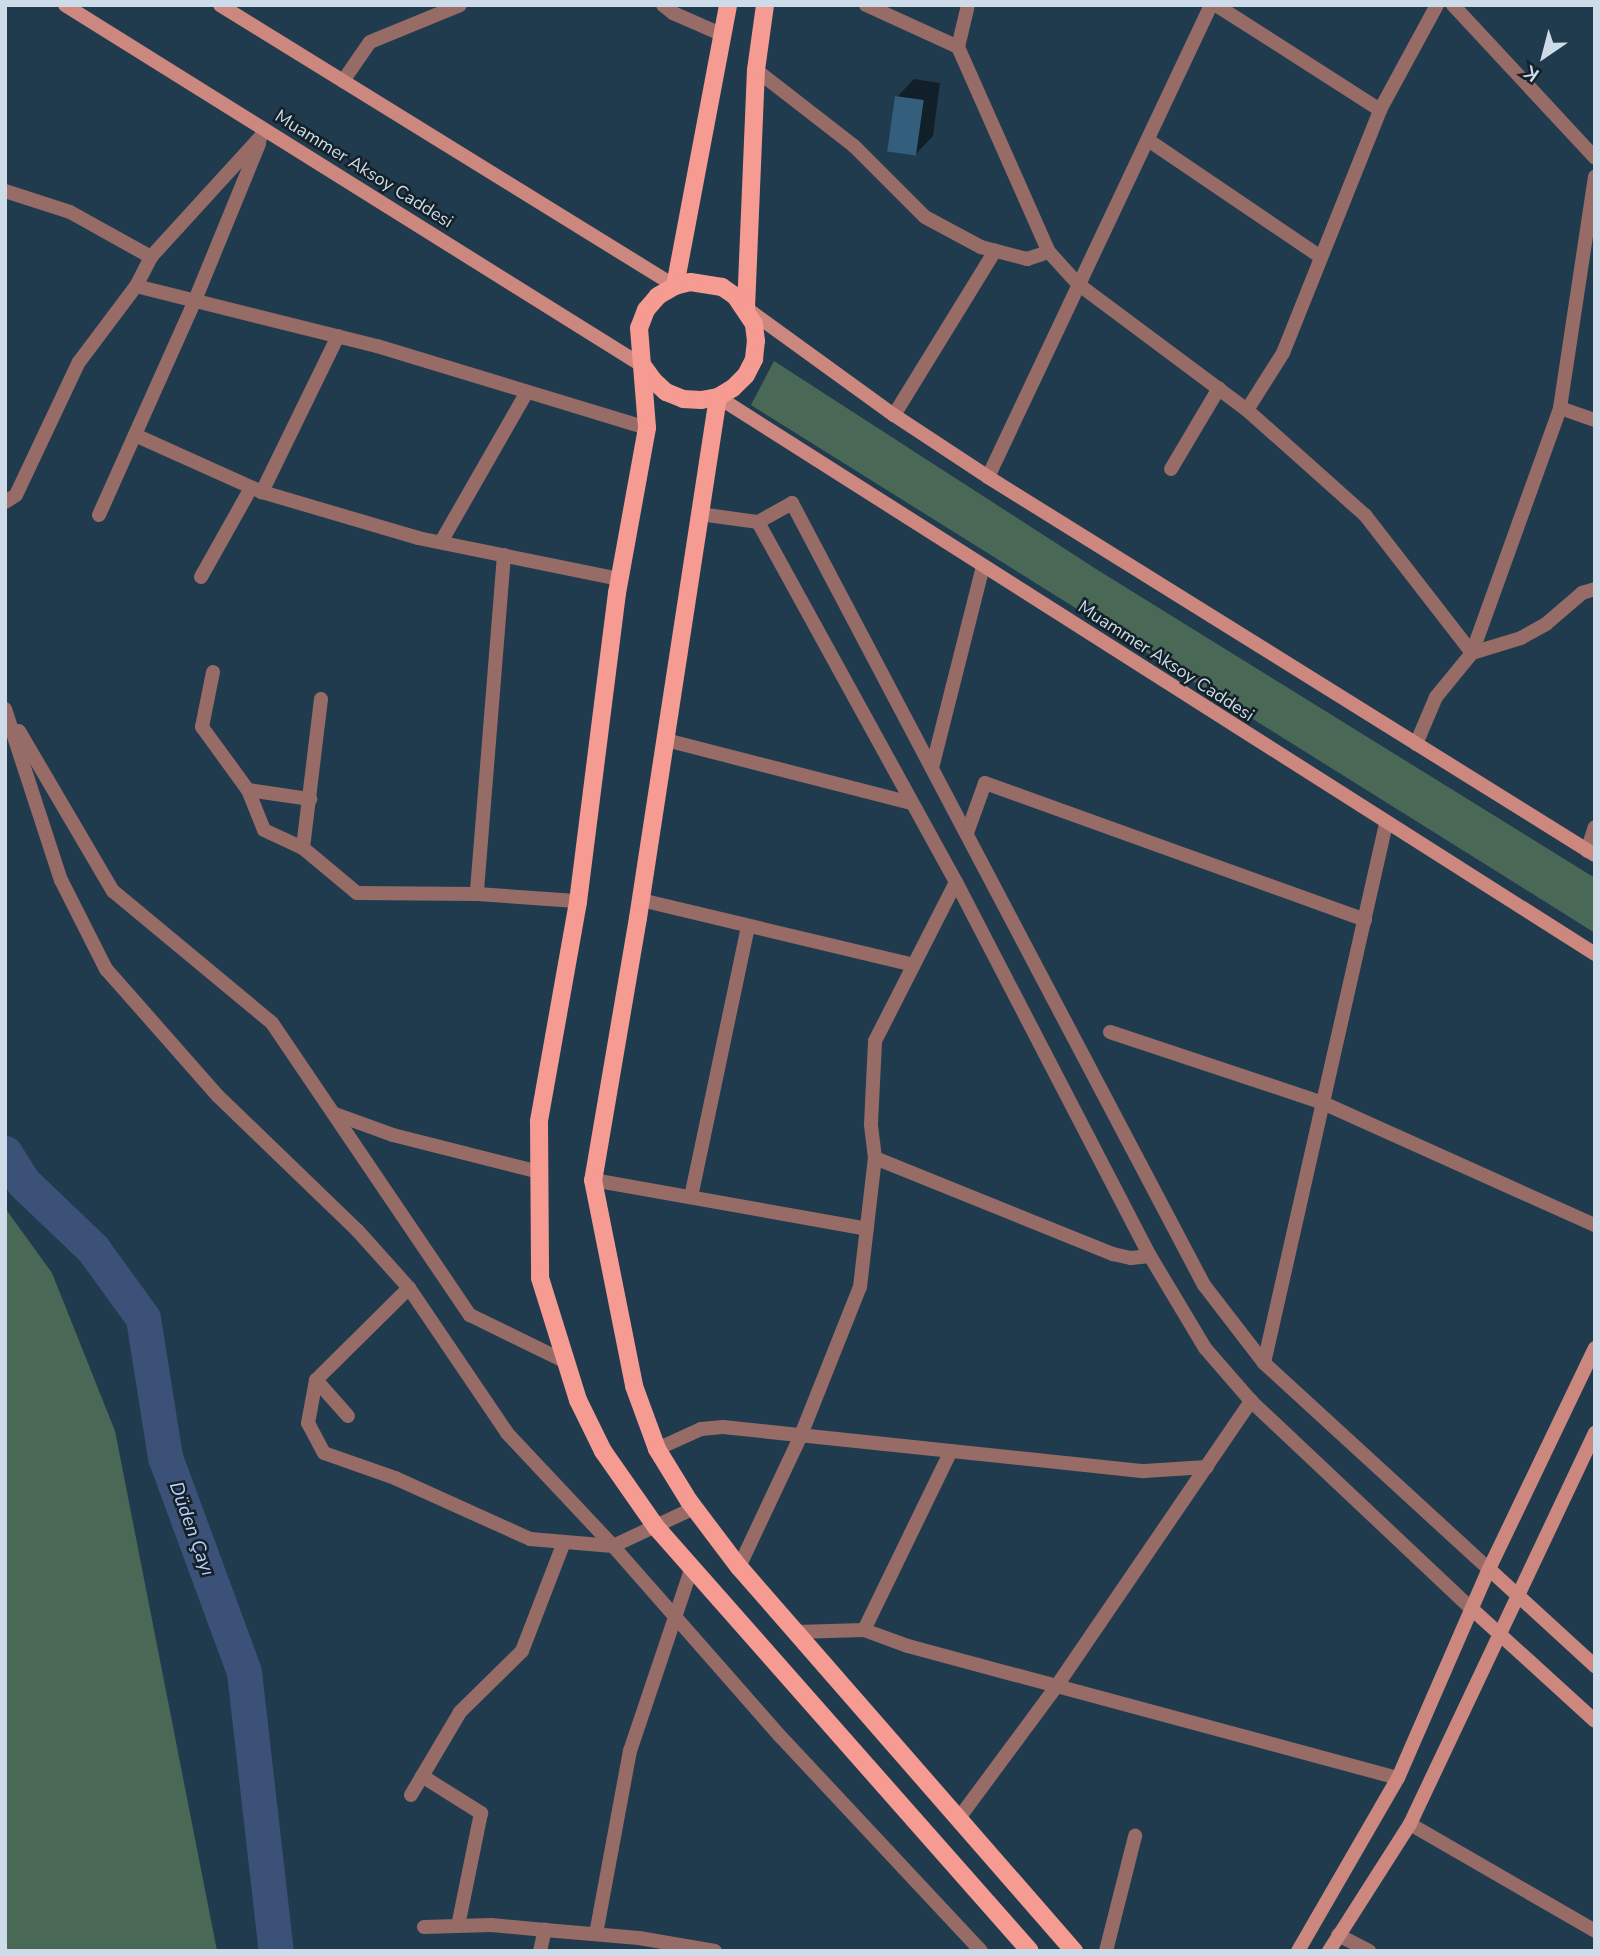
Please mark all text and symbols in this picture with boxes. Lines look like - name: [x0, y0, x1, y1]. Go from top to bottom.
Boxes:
- north arrow: [1509, 21, 1579, 91]
- text: K: [1519, 59, 1545, 87]
- street label: Muammer Aksoy Caddesi: [271, 105, 457, 233]
- street label: Muammer Aksoy Caddesi: [1074, 596, 1258, 726]
- water label: Düden Çayı: [163, 1479, 219, 1579]

